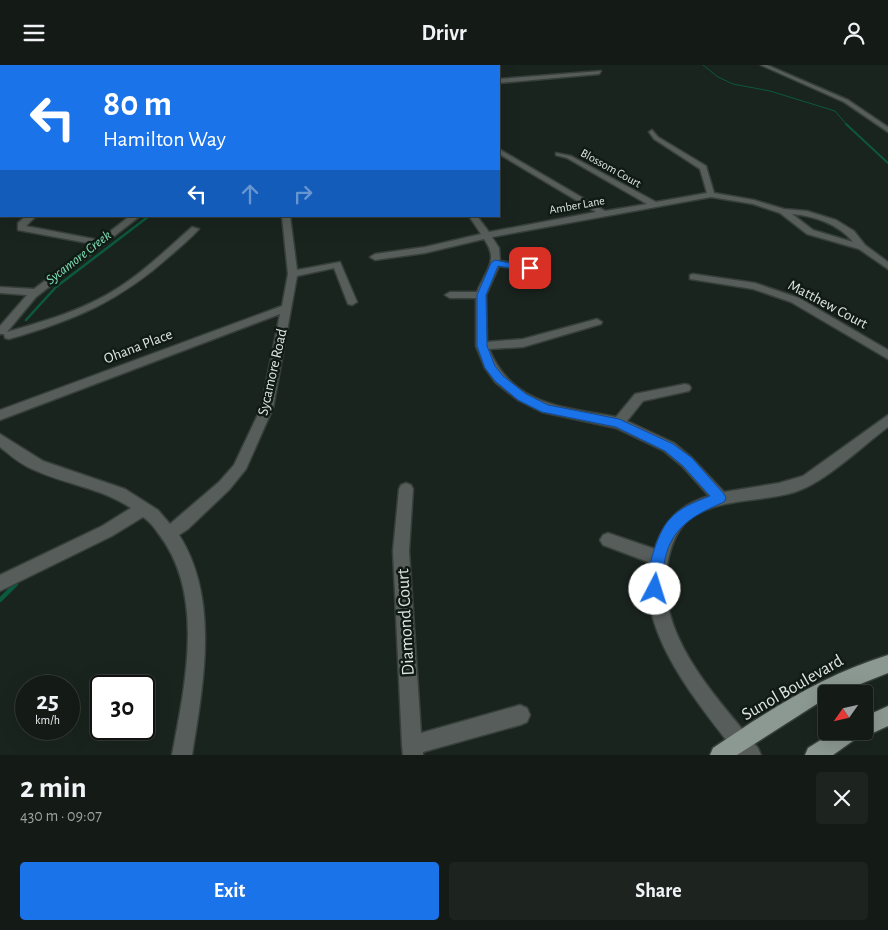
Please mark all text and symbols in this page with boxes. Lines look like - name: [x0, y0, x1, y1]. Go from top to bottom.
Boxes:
- icon: menu: [20, 19, 48, 47]
- icon: person: [840, 19, 868, 47]
- text: Drivr: [421, 22, 467, 44]
- icon: left: [20, 85, 85, 150]
- text: 80 m: [103, 87, 172, 122]
- text: Hamilton Way: [103, 128, 226, 150]
- street label: Blossom Court: [579, 146, 643, 190]
- icon: left: [183, 180, 211, 208]
- icon: ahead: [236, 180, 264, 208]
- icon: right: [289, 180, 317, 208]
- street label: Amber Lane: [548, 194, 606, 216]
- water label: Sycamore Creek: [43, 228, 114, 287]
- pin: [509, 247, 551, 289]
- icon: arrive: [516, 254, 544, 282]
- street label: Matthew Court: [786, 277, 870, 332]
- street label: Ohana Place: [102, 326, 175, 366]
- street label: Sycamore Road: [255, 327, 290, 417]
- position arrow: [628, 562, 680, 614]
- street label: Diamond Court: [394, 568, 418, 676]
- street label: Sunol Boulevard: [739, 652, 846, 724]
- speed limit sign: 30: [90, 675, 155, 740]
- north arrow: [818, 685, 872, 740]
- map controls: [818, 685, 873, 740]
- text: 25: [36, 689, 59, 714]
- text: km/h: [35, 714, 60, 726]
- button: close: [816, 772, 868, 824]
- text: 2 min: [20, 773, 87, 803]
- text: 430 m · 09:07: [20, 808, 102, 824]
- button: Exit: [20, 862, 439, 920]
- button: Share: [449, 862, 868, 920]

